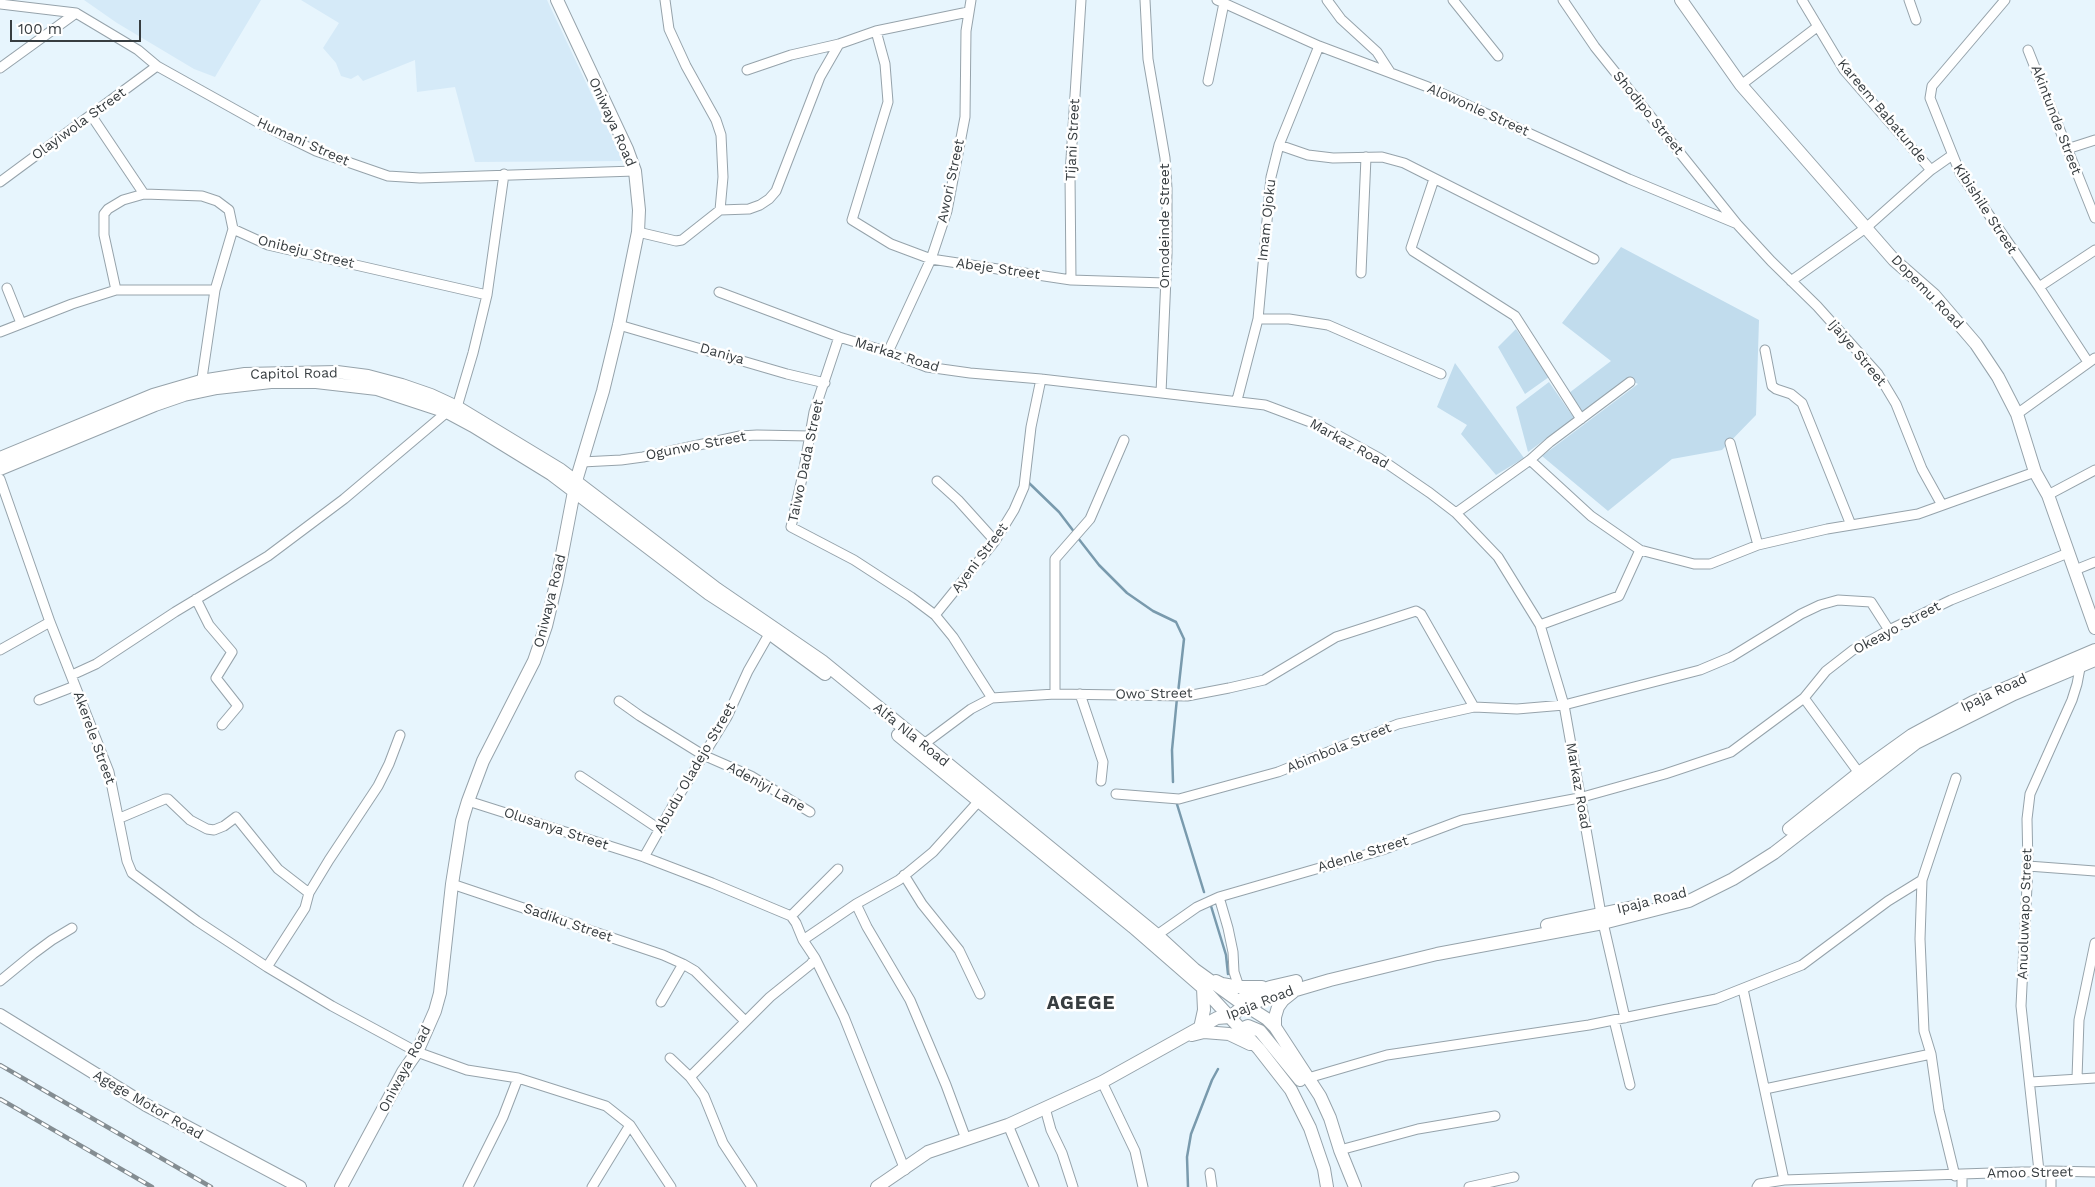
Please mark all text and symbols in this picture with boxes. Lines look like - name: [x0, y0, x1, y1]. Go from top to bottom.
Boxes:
- scale bar: [12, 10, 144, 42]
- text: 100 m: [18, 20, 62, 38]
- street label: Kareem Babatunde: [1834, 56, 1930, 166]
- street label: Akintunde Street: [2027, 63, 2085, 177]
- street label: Shodipo Street: [1609, 68, 1687, 158]
- street label: Oniwaya Road: [585, 75, 639, 169]
- street label: Alowonle Street: [1425, 80, 1531, 140]
- street label: Olayiwola Street: [29, 84, 129, 164]
- street label: Tijani Street: [1062, 98, 1084, 182]
- street label: Humani Street: [254, 114, 352, 170]
- street label: Awori Street: [934, 138, 968, 224]
- street label: Kibishile Street: [1950, 161, 2020, 257]
- street label: Omodeinde Street: [1157, 163, 1173, 289]
- street label: Imam Ojoku: [1254, 178, 1280, 262]
- street label: Onibeju Street: [256, 232, 356, 272]
- street label: Dopemu Road: [1888, 252, 1966, 332]
- street label: Abeje Street: [955, 255, 1041, 283]
- street label: Ijaiye Street: [1824, 316, 1890, 390]
- street label: Markaz Road: [853, 334, 941, 376]
- street label: Daniya: [698, 340, 746, 368]
- street label: Capitol Road: [250, 365, 338, 383]
- street label: Taiwo Dada Street: [785, 398, 827, 524]
- street label: Markaz Road: [1307, 415, 1391, 473]
- street label: Ogunwo Street: [644, 428, 748, 464]
- street label: Ayeni Street: [948, 520, 1012, 596]
- street label: Oniwaya Road: [530, 553, 570, 649]
- street label: Okeayo Street: [1851, 598, 1943, 658]
- street label: Ipaja Road: [1958, 670, 2030, 716]
- street label: Owo Street: [1115, 685, 1193, 703]
- street label: Akerele Street: [69, 689, 119, 787]
- street label: Alfa Nla Road: [870, 699, 952, 771]
- street label: Abudu Oladejo Street: [651, 700, 739, 836]
- street label: Abimbola Street: [1284, 719, 1394, 777]
- street label: Markaz Road: [1562, 741, 1594, 831]
- street label: Adeniyi Lane: [724, 759, 808, 815]
- street label: Olusanya Street: [502, 804, 610, 854]
- street label: Adenle Street: [1316, 832, 1410, 876]
- street label: Anuoluwapo Street: [2014, 848, 2036, 980]
- street label: Ipaja Road: [1615, 884, 1689, 918]
- street label: Sadiku Street: [521, 900, 615, 946]
- street label: Ipaja Road: [1224, 982, 1296, 1024]
- district label: AGEGE: [1046, 992, 1116, 1014]
- street label: Oniwaya Road: [375, 1023, 435, 1115]
- street label: Agege Motor Road: [90, 1067, 206, 1143]
- street label: Amoo Street: [1987, 1164, 2073, 1182]

